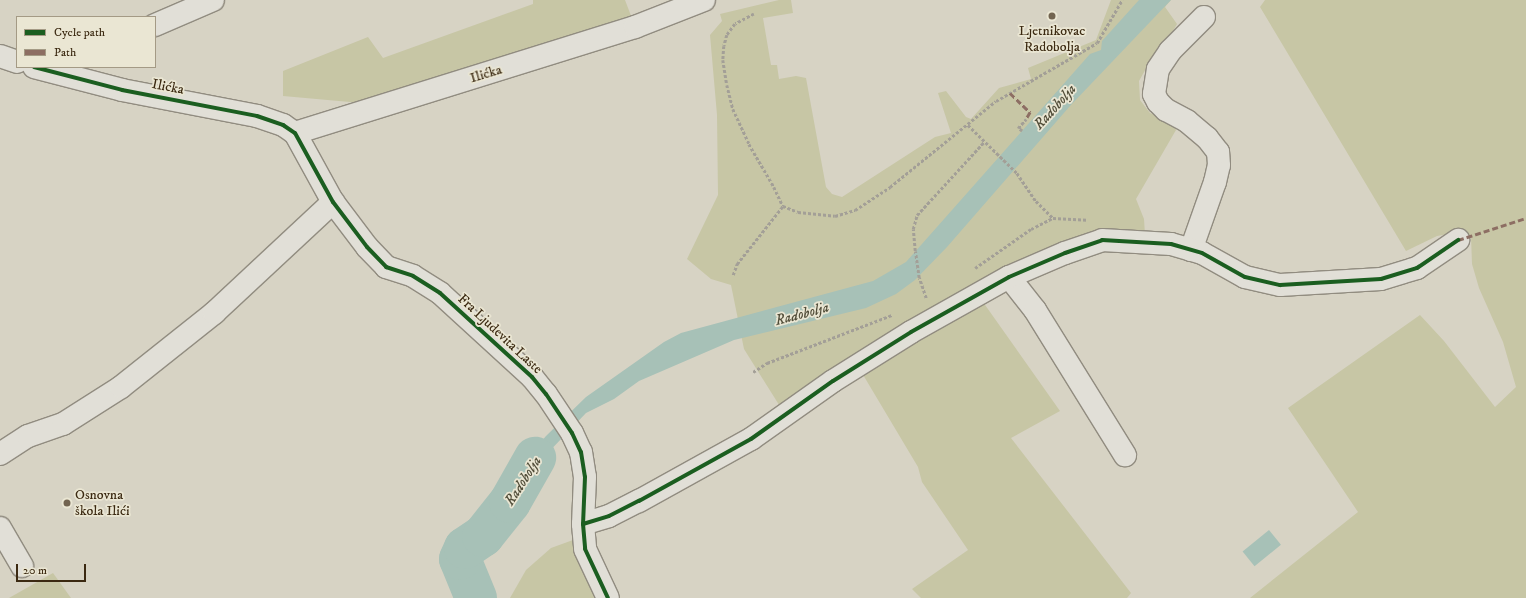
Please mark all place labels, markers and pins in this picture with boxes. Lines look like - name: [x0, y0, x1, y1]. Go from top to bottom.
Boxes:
- marker: Ljetnikovac Radobolja: [1047, 11, 1057, 21]
- place label: Ljetnikovac Radobolja: [1019, 23, 1085, 56]
- place label: Osnovna škola Ilići: [75, 487, 130, 520]
- marker: Osnovna škola Ilići: [62, 498, 72, 508]

